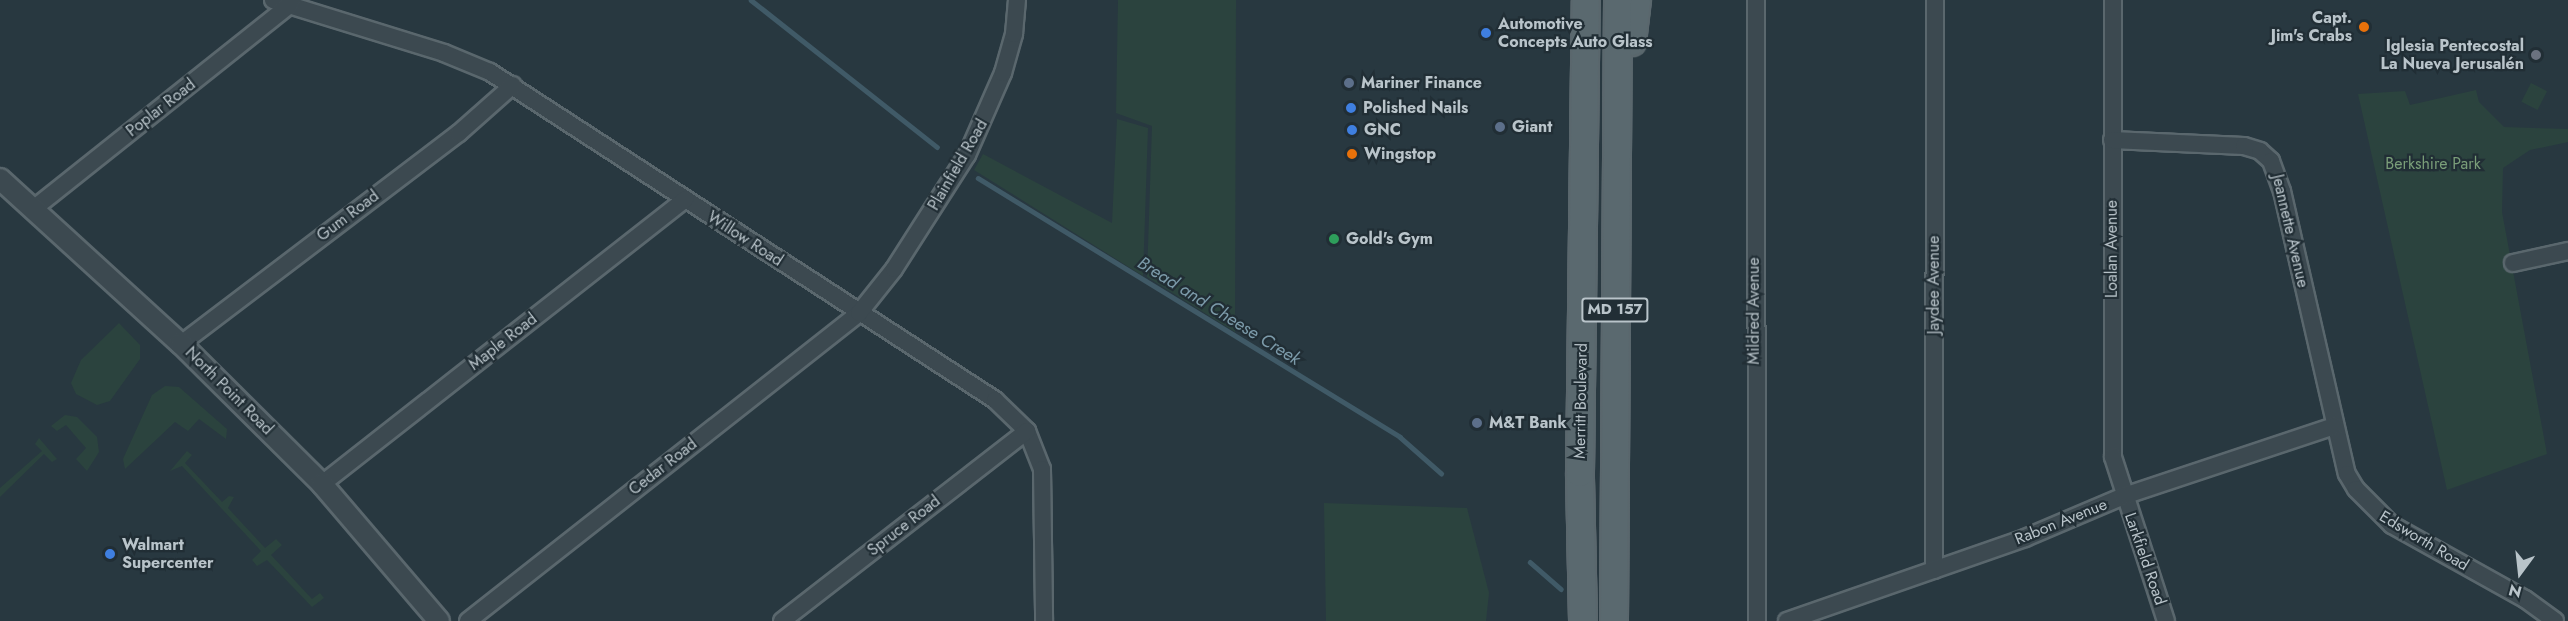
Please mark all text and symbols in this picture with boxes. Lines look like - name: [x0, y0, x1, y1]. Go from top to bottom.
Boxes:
- place label: Capt. Jim's Crabs: [2271, 8, 2352, 46]
- place label: Automotive Concepts Auto Glass: [1498, 14, 1653, 52]
- marker: Capt. Jim's Crabs: [2357, 20, 2371, 34]
- marker: Automotive Concepts Auto Glass: [1479, 26, 1493, 40]
- place label: Iglesia Pentecostal La Nueva Jerusalén: [2381, 36, 2524, 74]
- marker: Iglesia Pentecostal La Nueva Jerusalén: [2529, 48, 2543, 62]
- place label: Mariner Finance: [1361, 73, 1482, 93]
- street label: Poplar Road: [123, 75, 199, 141]
- marker: Mariner Finance: [1342, 76, 1356, 90]
- place label: Polished Nails: [1363, 98, 1468, 118]
- marker: Polished Nails: [1344, 101, 1358, 115]
- street label: Plainfield Road: [924, 116, 992, 214]
- place label: Giant: [1512, 117, 1552, 137]
- place label: GNC: [1364, 120, 1401, 140]
- marker: Giant: [1493, 120, 1507, 134]
- marker: GNC: [1345, 123, 1359, 137]
- place label: Wingstop: [1364, 144, 1436, 164]
- marker: Wingstop: [1345, 147, 1359, 161]
- park label: Berkshire Park: [2385, 154, 2481, 174]
- street label: Jeannette Avenue: [2268, 173, 2312, 289]
- street label: Gum Road: [313, 186, 383, 246]
- street label: Loalan Avenue: [2102, 200, 2122, 298]
- street label: Willow Road: [704, 208, 786, 270]
- place label: Gold's Gym: [1346, 229, 1433, 249]
- marker: Gold's Gym: [1327, 232, 1341, 246]
- street label: Jaydee Avenue: [1924, 236, 1944, 334]
- water label: Bread and Cheese Creek: [1133, 252, 1305, 370]
- street label: Mildred Avenue: [1744, 257, 1764, 365]
- road number: MD 157: [1580, 298, 1650, 322]
- street label: Maple Road: [465, 309, 541, 375]
- street label: North Point Road: [181, 343, 277, 439]
- street label: Merritt Boulevard: [1570, 343, 1592, 459]
- place label: M&T Bank: [1489, 413, 1567, 433]
- marker: M&T Bank: [1470, 416, 1484, 430]
- street label: Cedar Road: [625, 435, 701, 499]
- street label: Spruce Road: [864, 492, 944, 560]
- street label: Rabon Avenue: [2012, 495, 2110, 549]
- street label: Edsworth Road: [2376, 507, 2472, 575]
- street label: Larkfield Road: [2120, 510, 2170, 608]
- place label: Walmart Supercenter: [122, 535, 214, 573]
- north arrow: [2490, 543, 2550, 603]
- marker: Walmart Supercenter: [103, 547, 117, 561]
- text: N: [2506, 578, 2524, 604]

